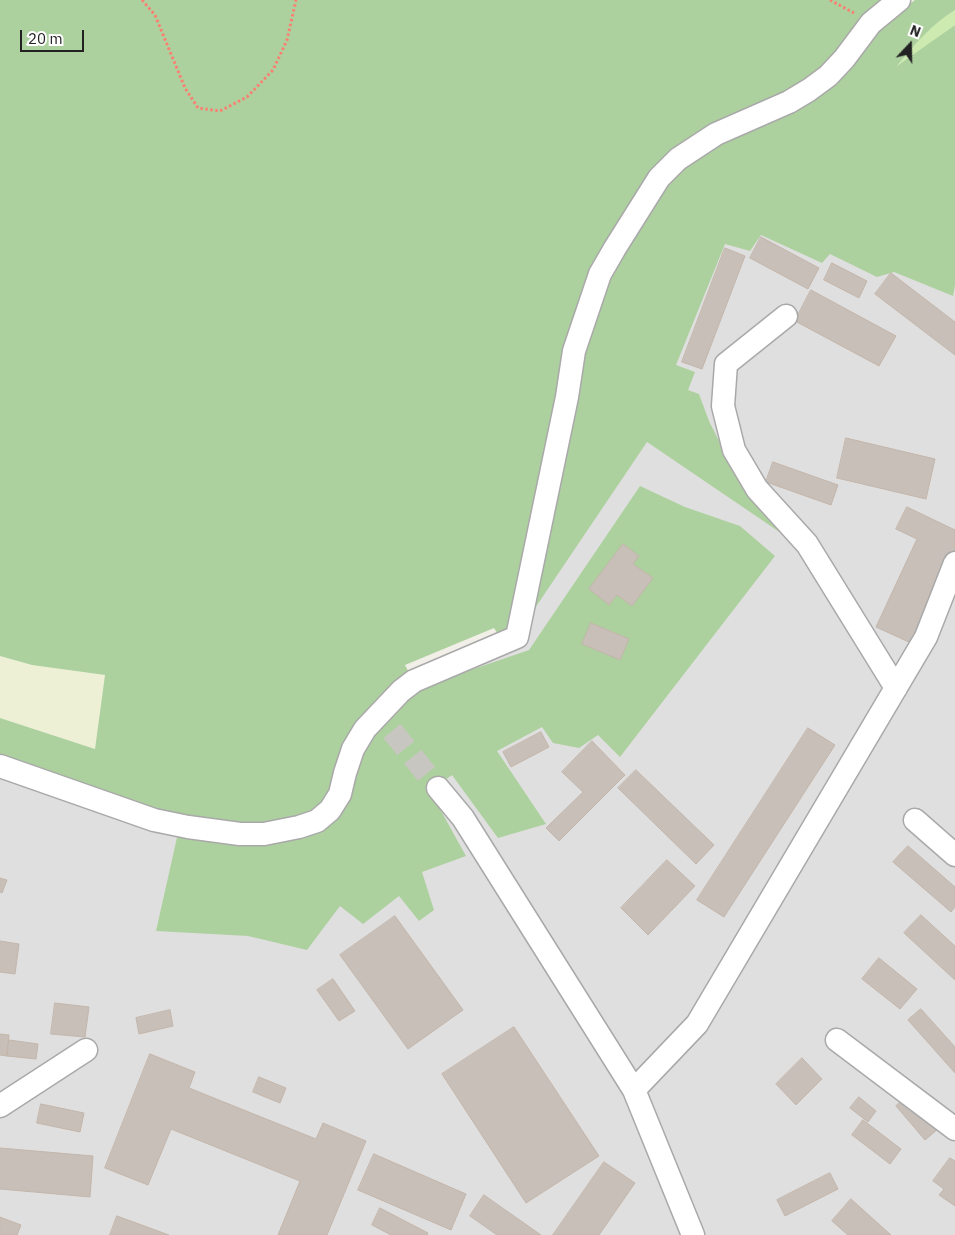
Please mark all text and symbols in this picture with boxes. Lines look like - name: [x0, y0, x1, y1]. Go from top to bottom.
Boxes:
- scale bar: [22, 20, 86, 52]
- north arrow: [885, 20, 935, 70]
- text: N: [907, 21, 923, 41]
- text: 20 m: [28, 29, 63, 48]

